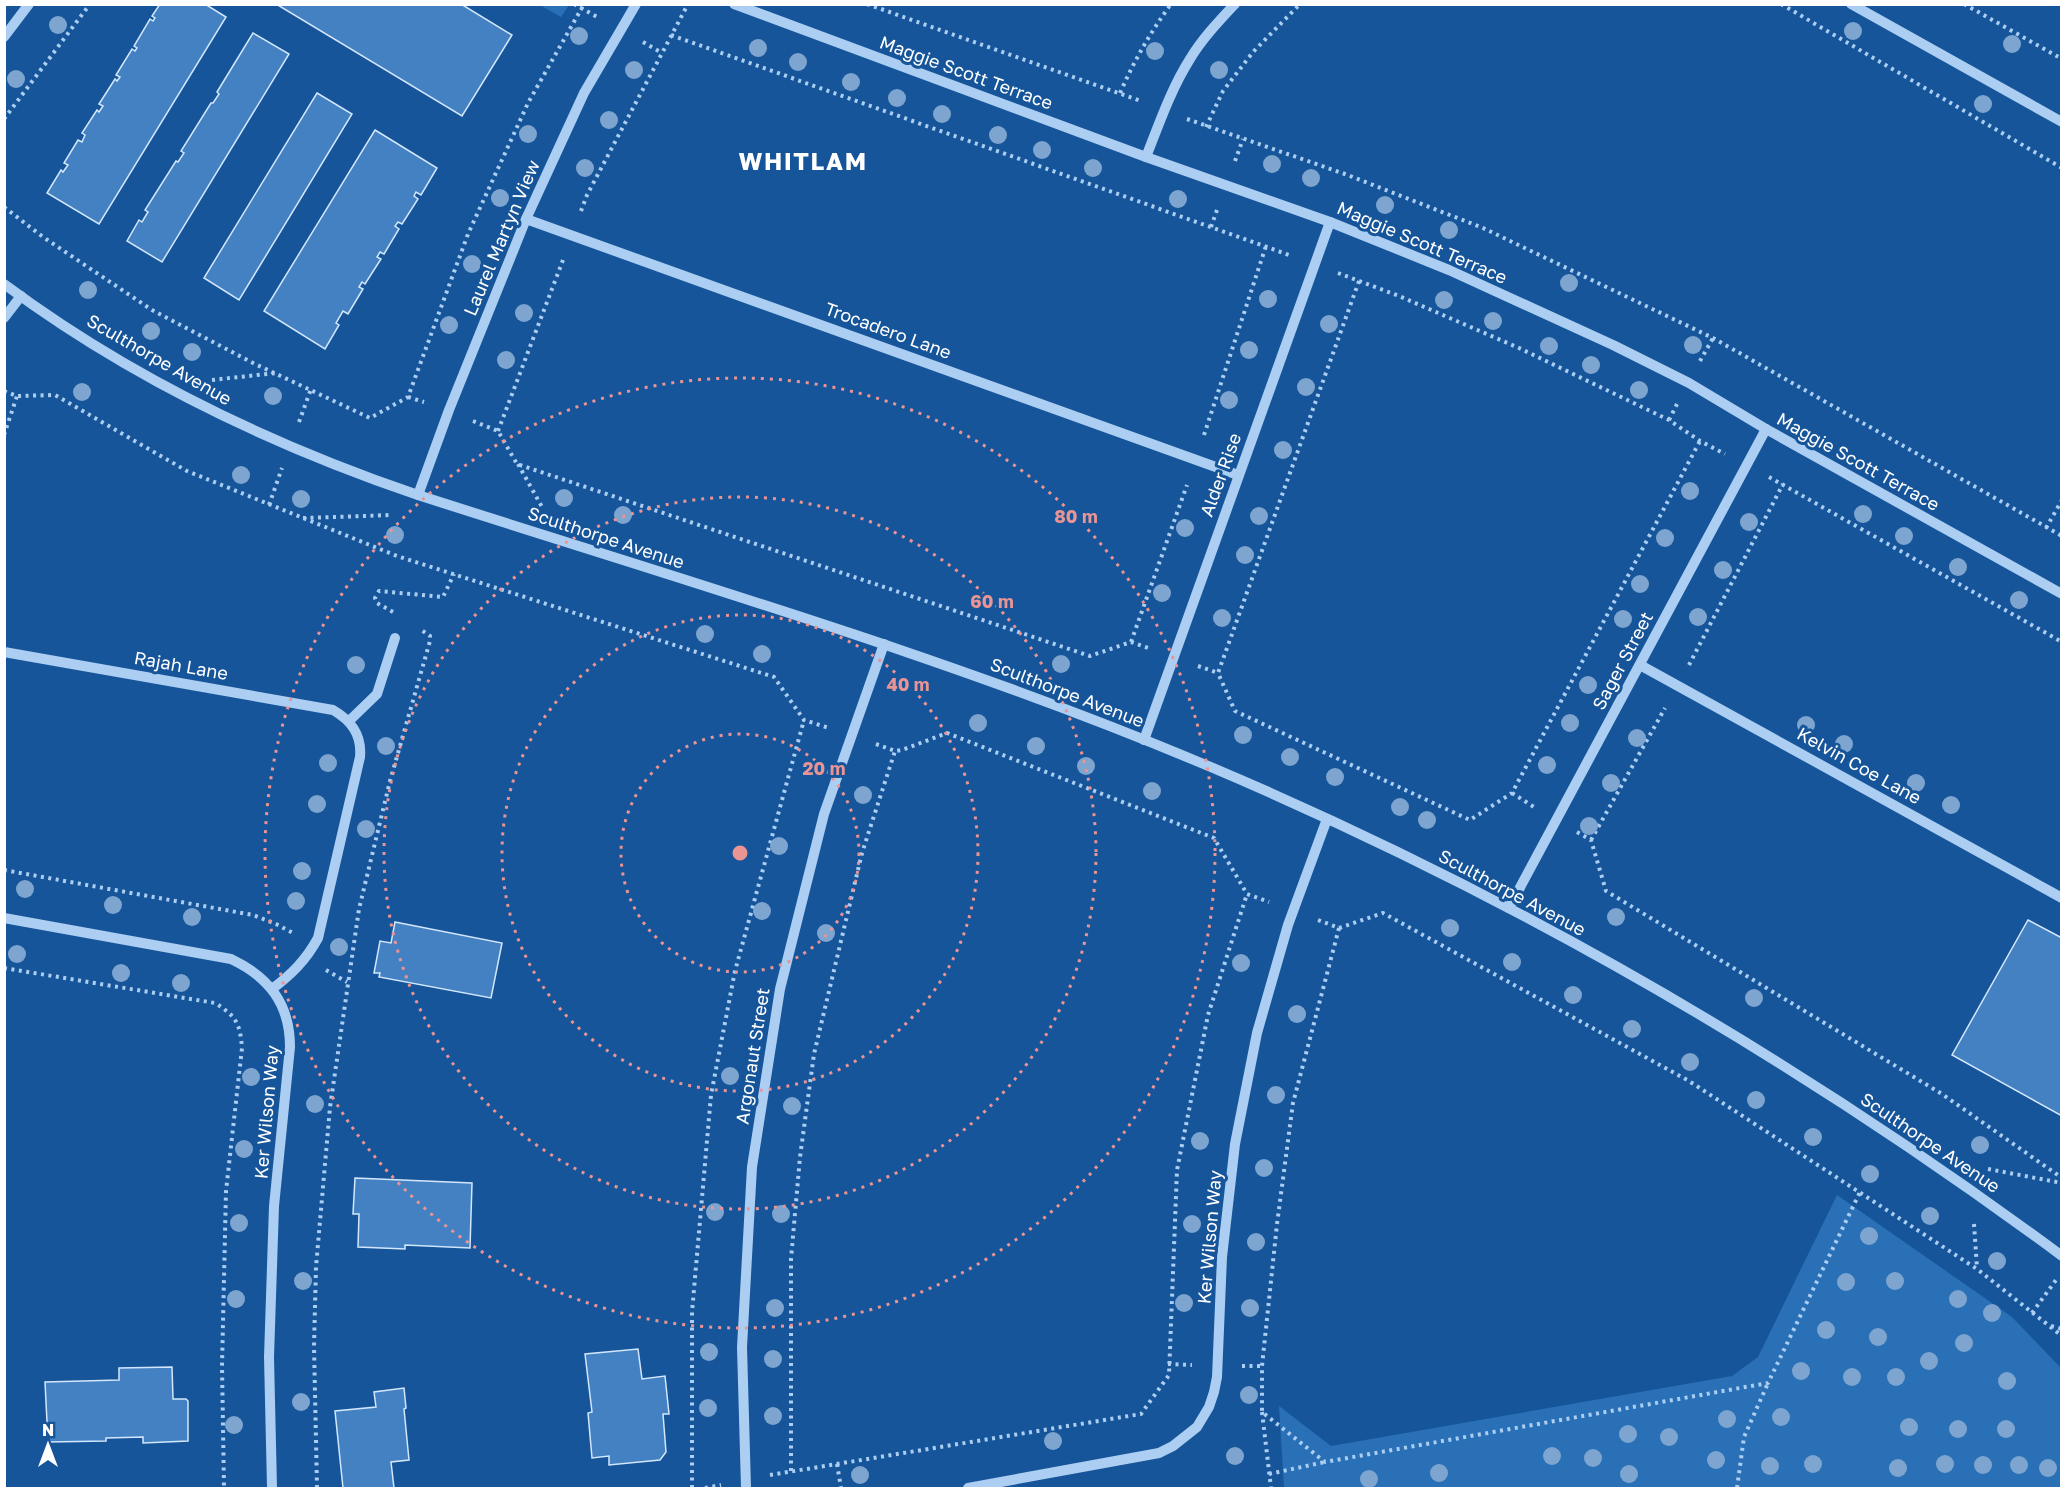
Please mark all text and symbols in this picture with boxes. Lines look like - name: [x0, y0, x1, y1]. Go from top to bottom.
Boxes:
- street label: Maggie Scott Terrace: [877, 30, 1056, 114]
- district label: WHITLAM: [738, 146, 868, 175]
- street label: Laurel Martyn View: [458, 156, 544, 319]
- street label: Maggie Scott Terrace: [1334, 196, 1511, 288]
- street label: Trocadero Lane: [822, 297, 955, 363]
- street label: Sculthorpe Avenue: [83, 309, 236, 409]
- street label: Maggie Scott Terrace: [1773, 407, 1944, 515]
- street label: Alder Rise: [1195, 430, 1245, 519]
- street label: Sculthorpe Avenue: [525, 501, 687, 573]
- text: 80 m: [1054, 505, 1098, 527]
- text: 60 m: [970, 590, 1014, 612]
- street label: Sager Street: [1587, 608, 1657, 713]
- street label: Rajah Lane: [133, 646, 230, 684]
- street label: Sculthorpe Avenue: [987, 653, 1148, 732]
- text: 40 m: [886, 673, 930, 695]
- street label: Kelvin Coe Lane: [1794, 722, 1925, 808]
- text: 20 m: [803, 757, 845, 779]
- centre of rings: [730, 843, 750, 863]
- street label: Sculthorpe Avenue: [1435, 844, 1590, 940]
- street label: Argonaut Street: [730, 986, 774, 1126]
- street label: Ker Wilson Way: [249, 1044, 283, 1180]
- street label: Sculthorpe Avenue: [1857, 1087, 2004, 1197]
- street label: Ker Wilson Way: [1192, 1169, 1226, 1305]
- north arrow: [18, 1415, 78, 1475]
- text: N: [42, 1420, 54, 1440]

